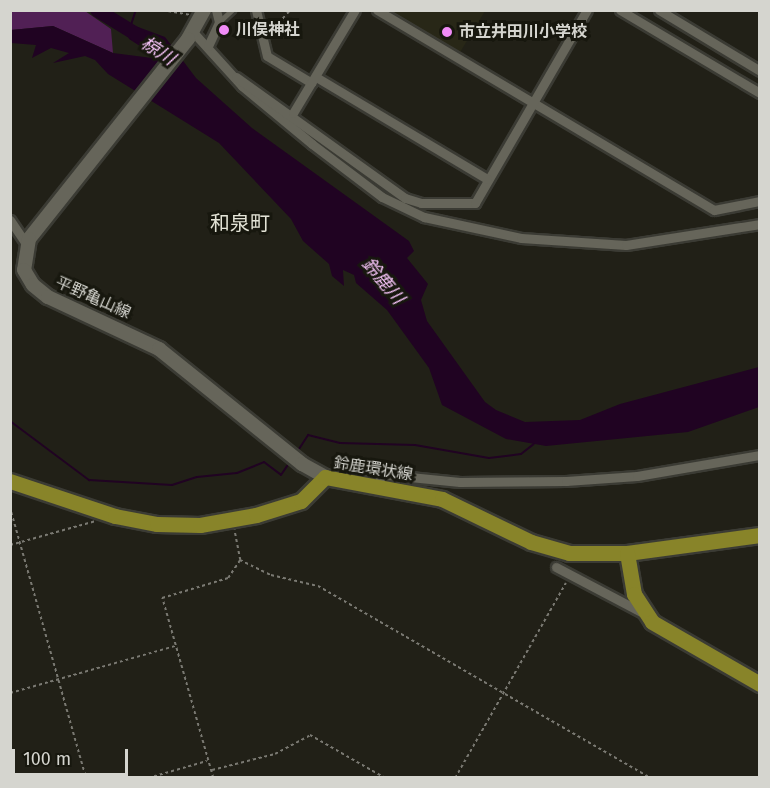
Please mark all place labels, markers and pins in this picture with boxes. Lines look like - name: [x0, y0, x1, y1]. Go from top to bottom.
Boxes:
- place label: 川俣神社: [236, 20, 300, 40]
- place label: 市立井田川小学校: [459, 22, 587, 42]
- marker: 川俣神社: [217, 23, 231, 37]
- marker: 市立井田川小学校: [440, 25, 454, 39]

